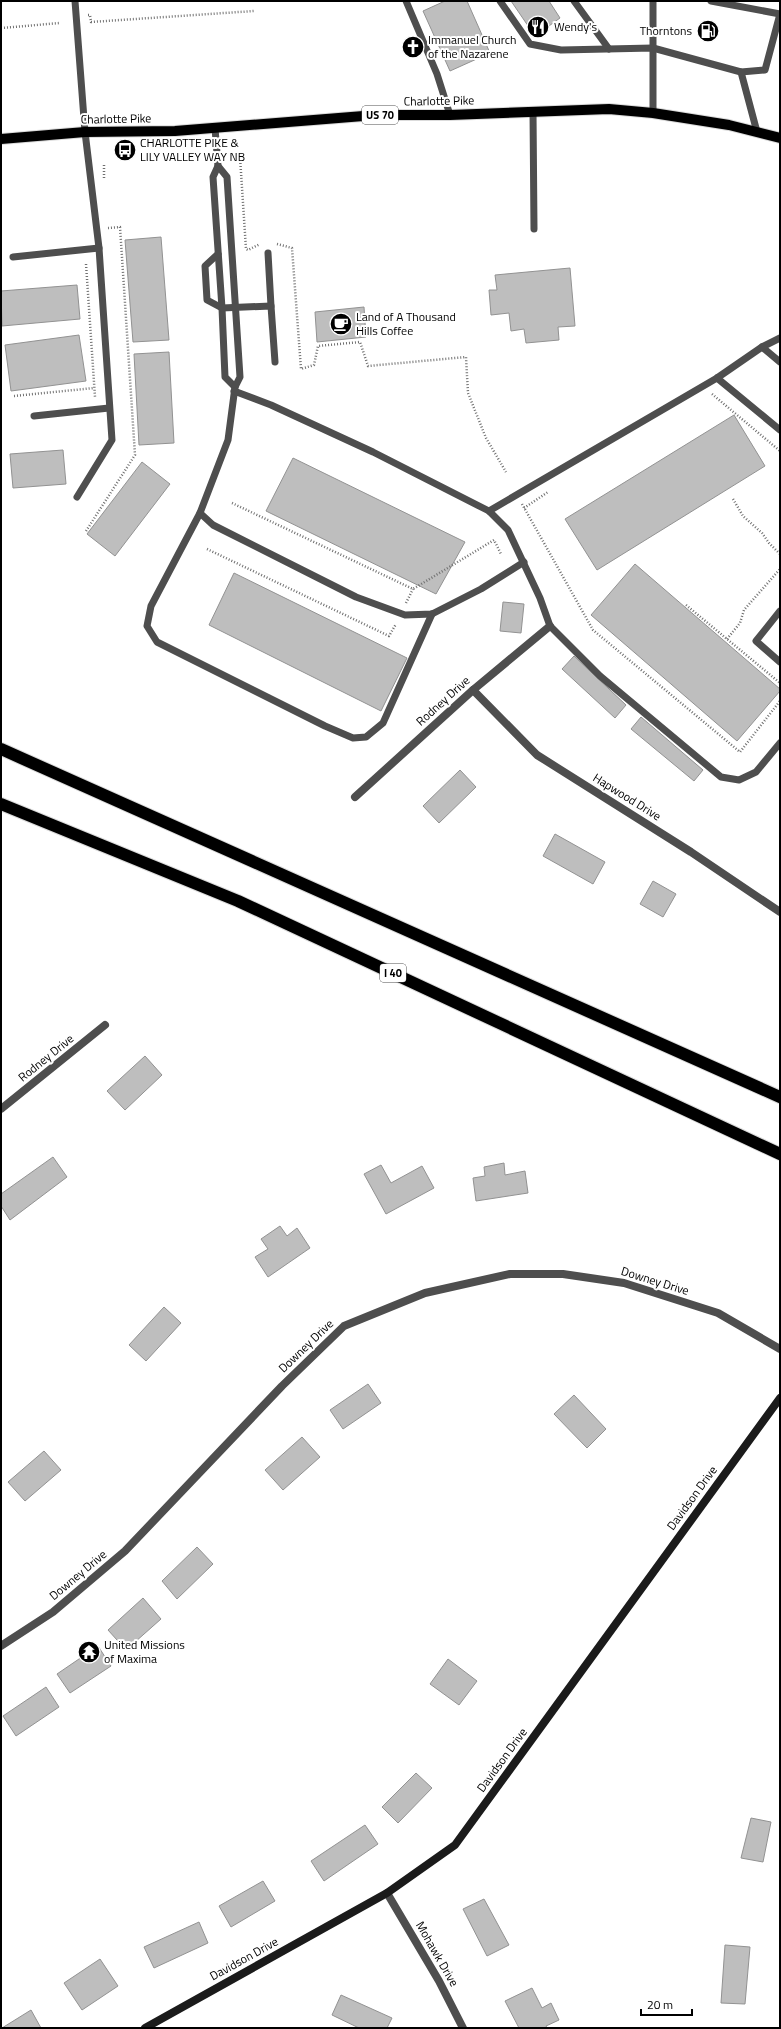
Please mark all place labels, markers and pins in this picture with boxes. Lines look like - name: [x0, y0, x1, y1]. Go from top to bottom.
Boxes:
- restaurant icon: Wendy's: [525, 14, 551, 40]
- place label: Wendy's: [554, 17, 597, 36]
- fuel station icon: Thorntons: [695, 18, 721, 44]
- place label: Thorntons: [640, 21, 692, 40]
- place label: Immanuel Church of the Nazarene: [428, 30, 516, 63]
- church icon: Immanuel Church of the Nazarene: [400, 34, 426, 60]
- place label: CHARLOTTE PIKE & LILY VALLEY WAY NB: [140, 133, 245, 166]
- bus stop icon: CHARLOTTE PIKE & LILY VALLEY WAY NB: [112, 137, 138, 163]
- place label: Land of A Thousand Hills Coffee: [356, 307, 456, 340]
- cafe icon: Land of A Thousand Hills Coffee: [328, 311, 354, 337]
- place label: United Missions of Maxima: [104, 1635, 185, 1668]
- temple icon: United Missions of Maxima: [76, 1639, 102, 1665]

